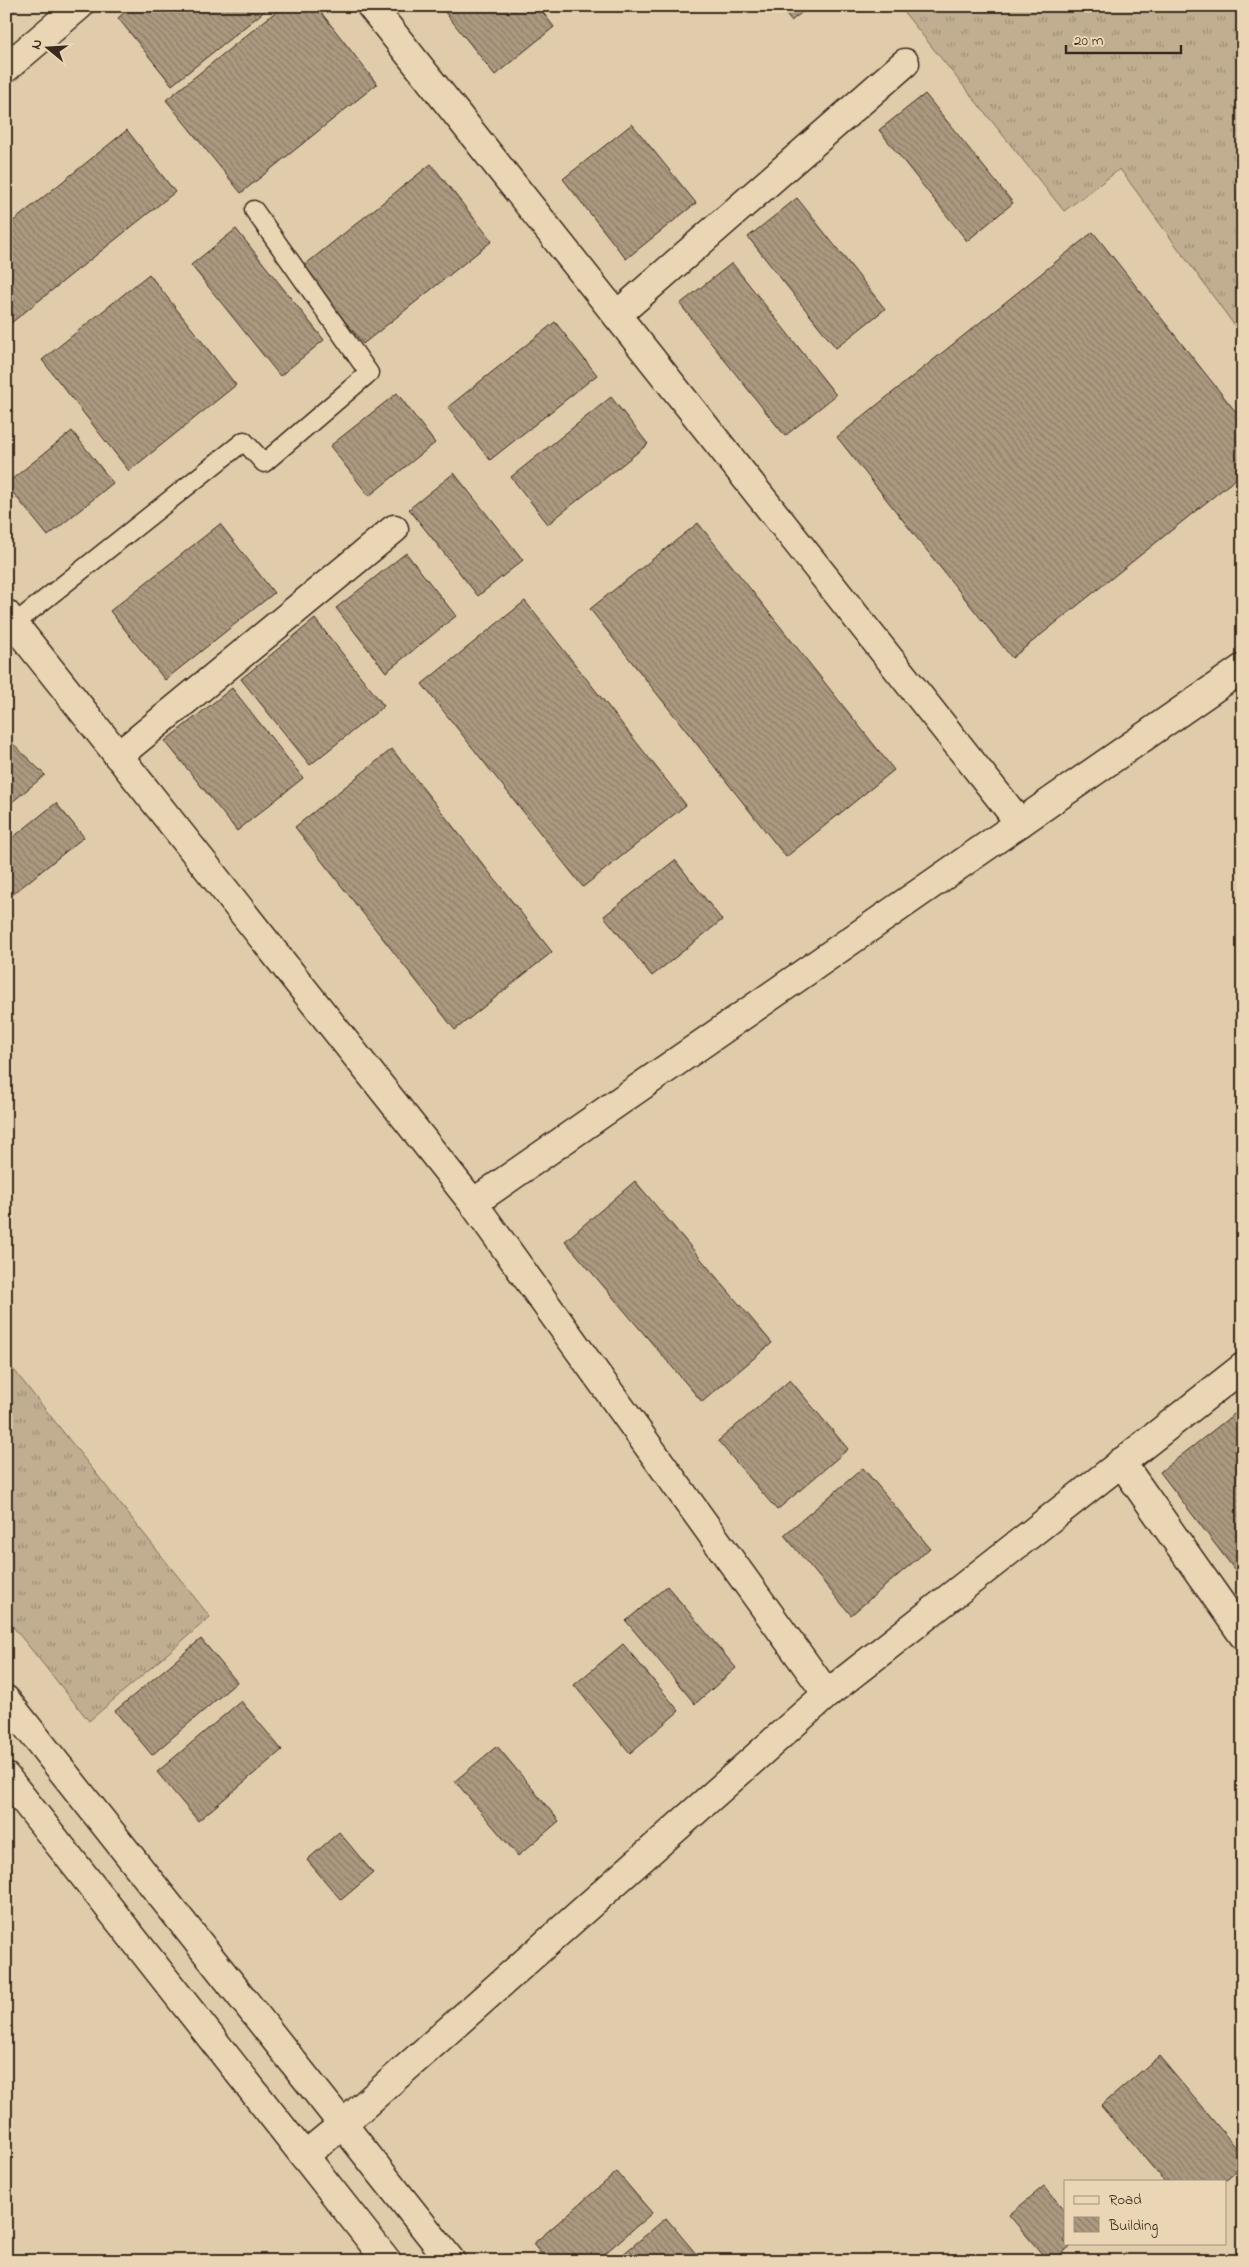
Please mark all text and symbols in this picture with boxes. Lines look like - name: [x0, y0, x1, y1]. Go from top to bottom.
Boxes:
- north arrow: [22, 22, 72, 72]
- scale bar: [1066, 22, 1182, 54]
- text: 20 m: [1074, 30, 1104, 52]
- text: N: [26, 37, 49, 52]
- legend: [1064, 2180, 1226, 2244]
- text: Road: [1109, 2189, 1142, 2211]
- text: Building: [1108, 2215, 1158, 2238]

